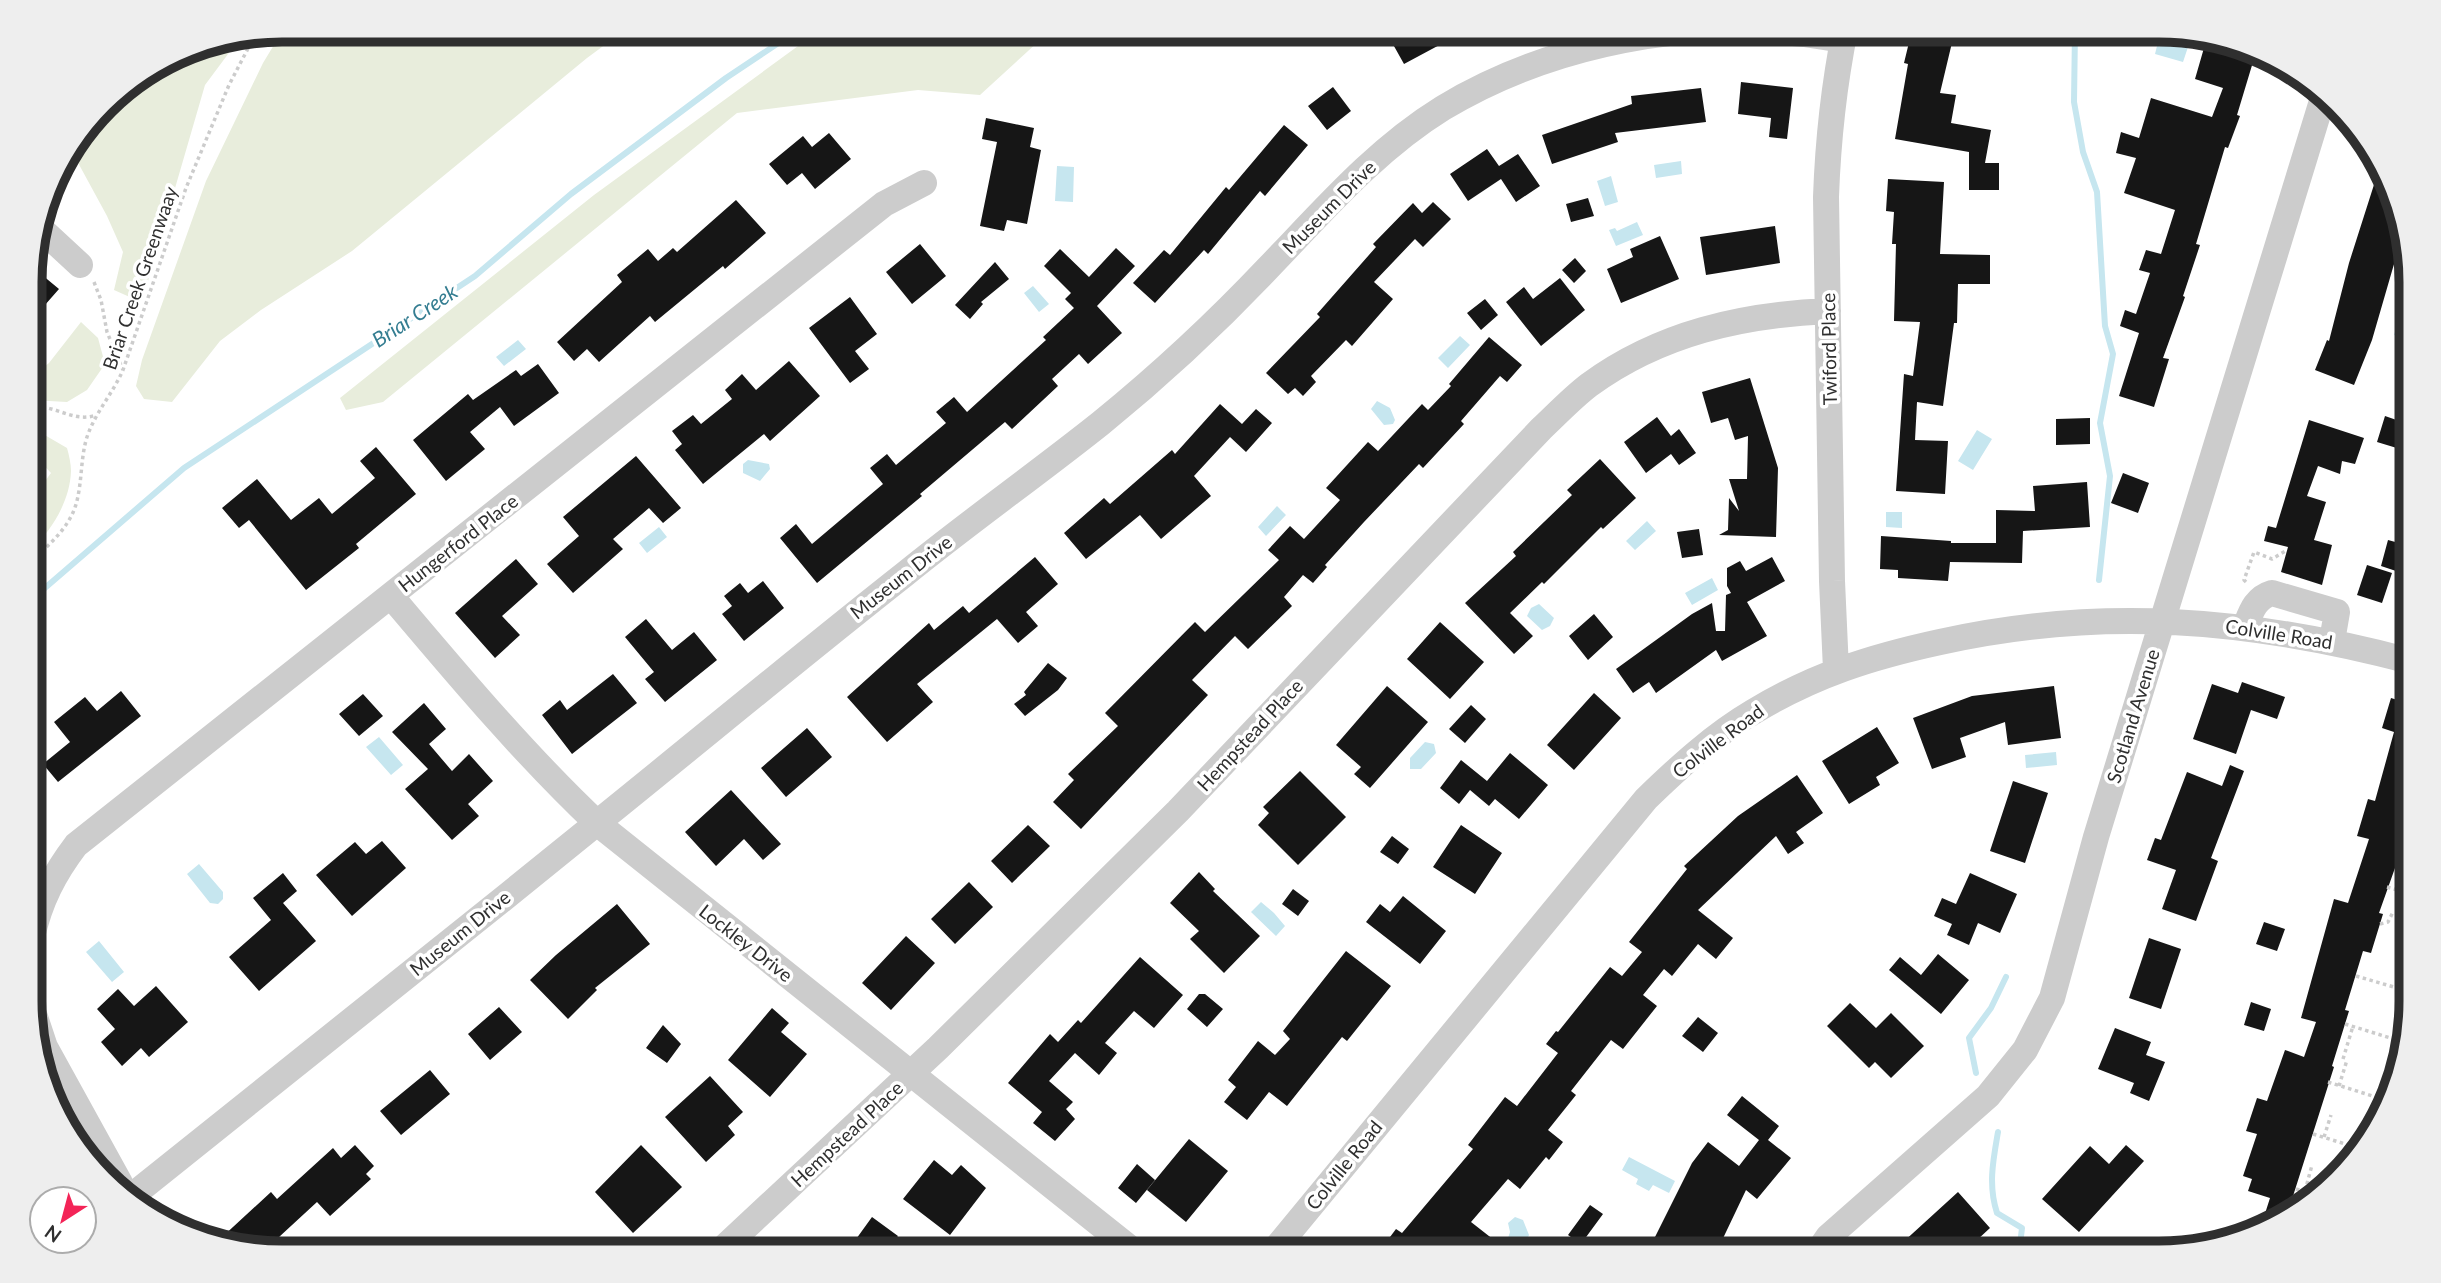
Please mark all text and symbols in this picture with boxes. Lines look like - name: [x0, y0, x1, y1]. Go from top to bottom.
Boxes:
- street label: Museum Drive: [1277, 155, 1380, 258]
- street label: Briar Creek Greenwaay: [97, 183, 182, 372]
- water label: Briar Creek: [367, 277, 462, 352]
- street label: Twiford Place: [1816, 293, 1841, 405]
- street label: Hungerford Place: [393, 489, 522, 596]
- street label: Museum Drive: [845, 530, 956, 623]
- street label: Colville Road: [2224, 614, 2334, 653]
- street label: Scotland Avenue: [2101, 646, 2164, 786]
- street label: Hempstead Place: [1192, 674, 1307, 795]
- street label: Colville Road: [1668, 699, 1768, 782]
- street label: Museum Drive: [405, 885, 515, 980]
- street label: Lockley Drive: [695, 899, 798, 986]
- street label: Hempstead Place: [786, 1076, 907, 1191]
- street label: Colville Road: [1301, 1115, 1387, 1214]
- north arrow: [28, 1185, 98, 1255]
- text: N: [40, 1221, 65, 1248]

